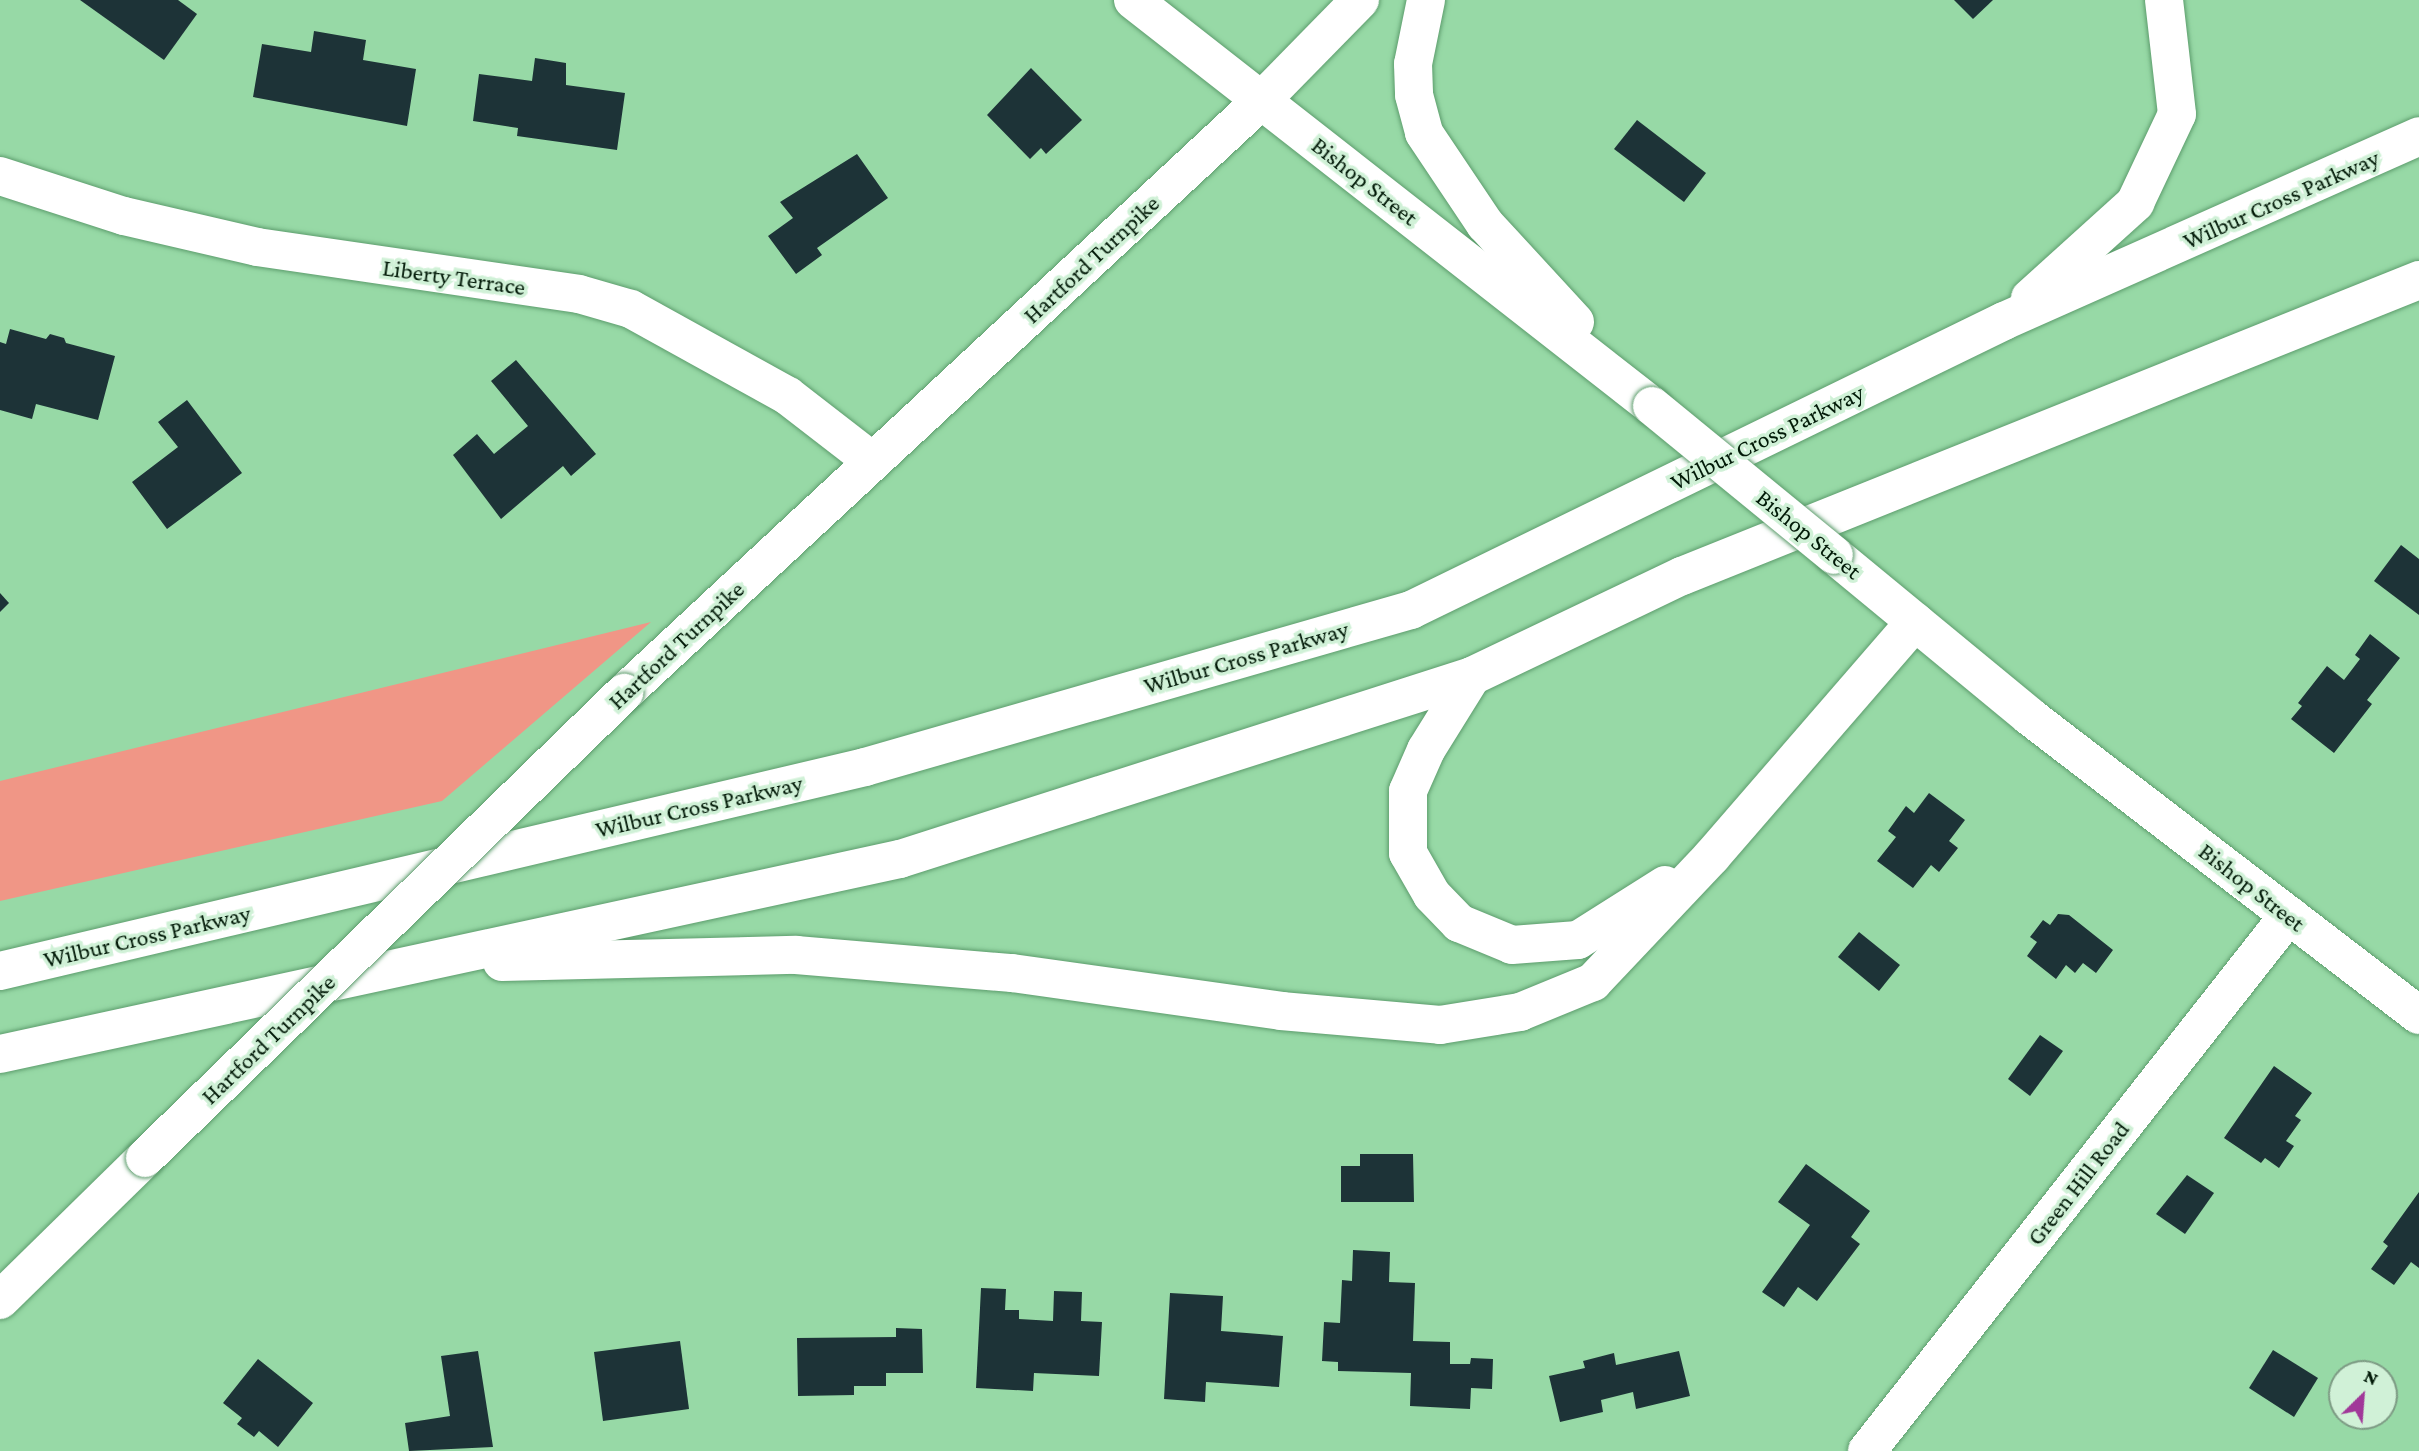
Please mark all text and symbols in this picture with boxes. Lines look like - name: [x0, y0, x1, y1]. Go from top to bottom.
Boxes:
- street label: Bishop Street: [1306, 131, 1424, 231]
- street label: Wilbur Cross Parkway: [2179, 143, 2383, 255]
- street label: Hartford Turnpike: [1017, 189, 1165, 329]
- street label: Liberty Terrace: [381, 253, 527, 301]
- street label: Wilbur Cross Parkway: [1666, 378, 1868, 496]
- street label: Bishop Street: [1751, 483, 1867, 585]
- street label: Hartford Turnpike: [602, 575, 750, 715]
- street label: Wilbur Cross Parkway: [1140, 614, 1352, 700]
- street label: Wilbur Cross Parkway: [593, 768, 805, 844]
- street label: Bishop Street: [2193, 837, 2311, 937]
- street label: Wilbur Cross Parkway: [41, 898, 253, 974]
- street label: Hartford Turnpike: [195, 968, 341, 1110]
- street label: Green Hill Road: [2021, 1115, 2135, 1251]
- north arrow: [2328, 1360, 2398, 1430]
- text: N: [2361, 1365, 2382, 1390]

